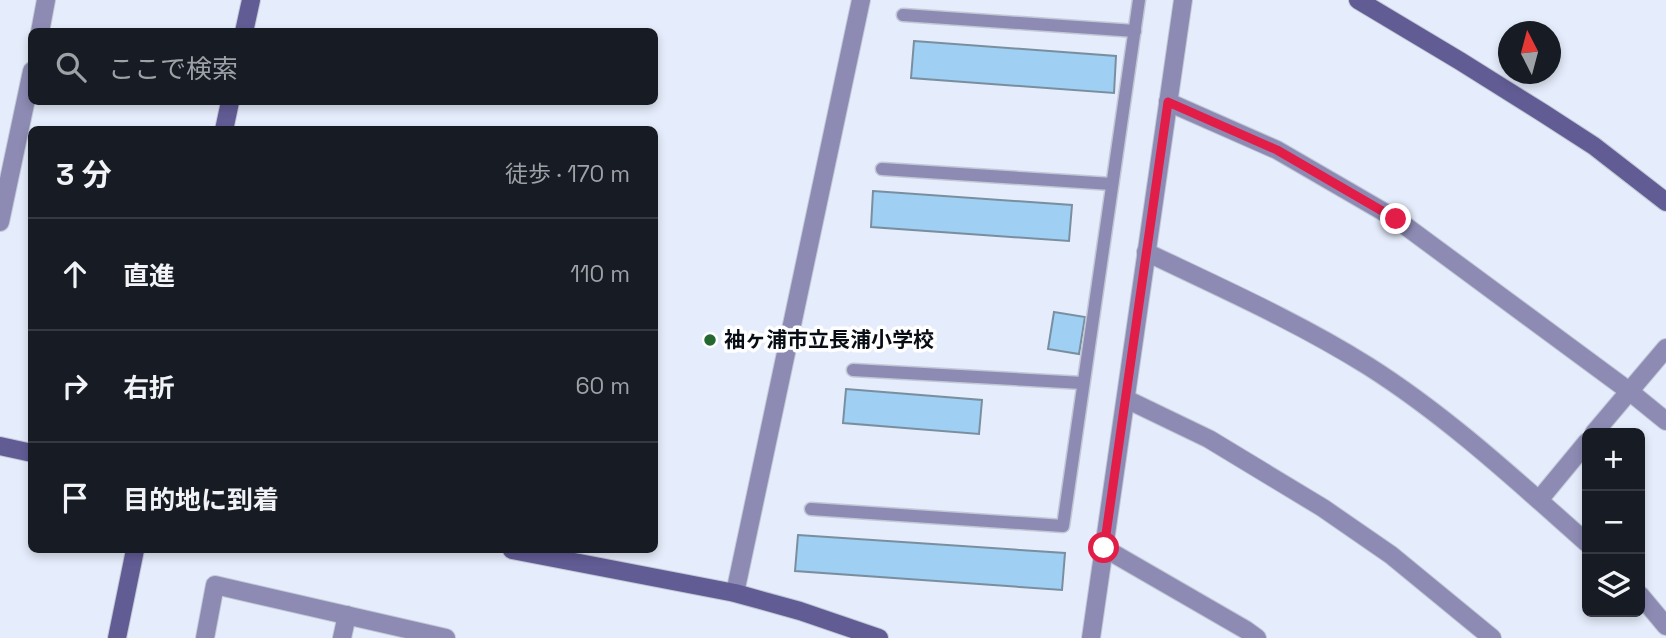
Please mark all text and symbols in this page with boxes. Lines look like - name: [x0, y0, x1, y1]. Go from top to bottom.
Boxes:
- north arrow: [1498, 21, 1561, 84]
- search box: [28, 28, 658, 105]
- icon: search: [52, 48, 90, 86]
- text: ここで検索: [108, 52, 238, 86]
- text: 3 分: [56, 155, 112, 194]
- text: 徒歩 · 170 m: [505, 159, 630, 189]
- route end: [1380, 203, 1411, 234]
- icon: ahead: [56, 255, 94, 293]
- text: 直進: [123, 259, 175, 293]
- text: 110 m: [570, 259, 630, 289]
- place label: 袖ヶ浦市立長浦小学校: [724, 326, 934, 353]
- marker: 袖ヶ浦市立長浦小学校: [702, 332, 718, 348]
- icon: right: [56, 367, 94, 405]
- text: 右折: [123, 371, 175, 405]
- text: 60 m: [575, 371, 630, 401]
- map controls: [1582, 428, 1645, 617]
- button: +: [1582, 428, 1645, 491]
- icon: arrive: [56, 479, 94, 517]
- text: 目的地に到着: [123, 483, 279, 517]
- button: −: [1582, 491, 1645, 554]
- route start: [1088, 532, 1119, 563]
- button: layers: [1582, 554, 1645, 617]

